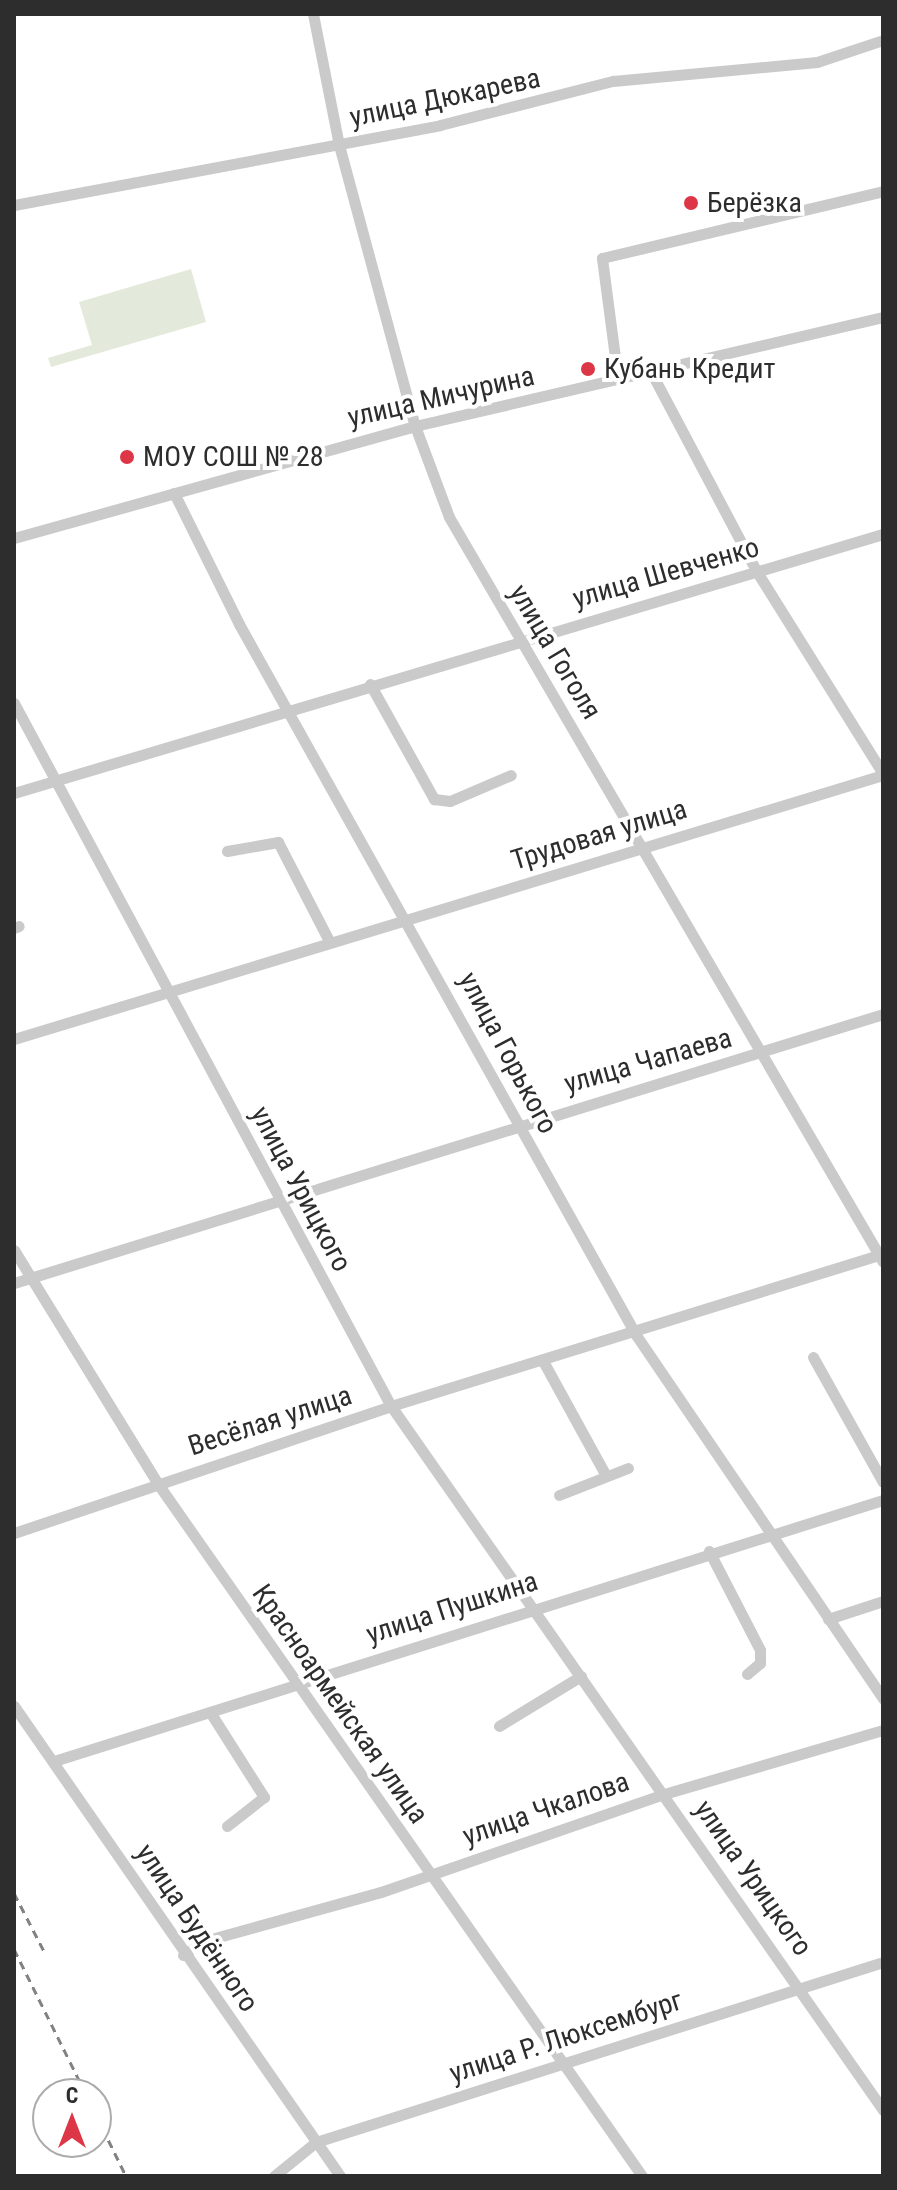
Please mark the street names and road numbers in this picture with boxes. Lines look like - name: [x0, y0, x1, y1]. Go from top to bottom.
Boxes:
- street label: улица Дюкарева: [347, 61, 543, 135]
- street label: улица Мичурина: [344, 359, 538, 435]
- street label: улица Шевченко: [569, 530, 763, 616]
- street label: улица Гоголя: [502, 579, 608, 725]
- street label: Трудовая улица: [507, 792, 691, 878]
- street label: улица Горького: [451, 967, 565, 1139]
- street label: улица Чапаева: [560, 1021, 736, 1101]
- street label: улица Урицкого: [243, 1101, 359, 1277]
- street label: Весёлая улица: [184, 1379, 356, 1463]
- street label: улица Пушкина: [362, 1564, 542, 1652]
- street label: Красноармейская улица: [245, 1578, 435, 1830]
- street label: улица Чкалова: [458, 1765, 634, 1853]
- street label: улица Урицкого: [687, 1794, 819, 1962]
- street label: улица Будённого: [128, 1838, 266, 2018]
- street label: улица Р. Люксембург: [445, 1983, 687, 2091]

